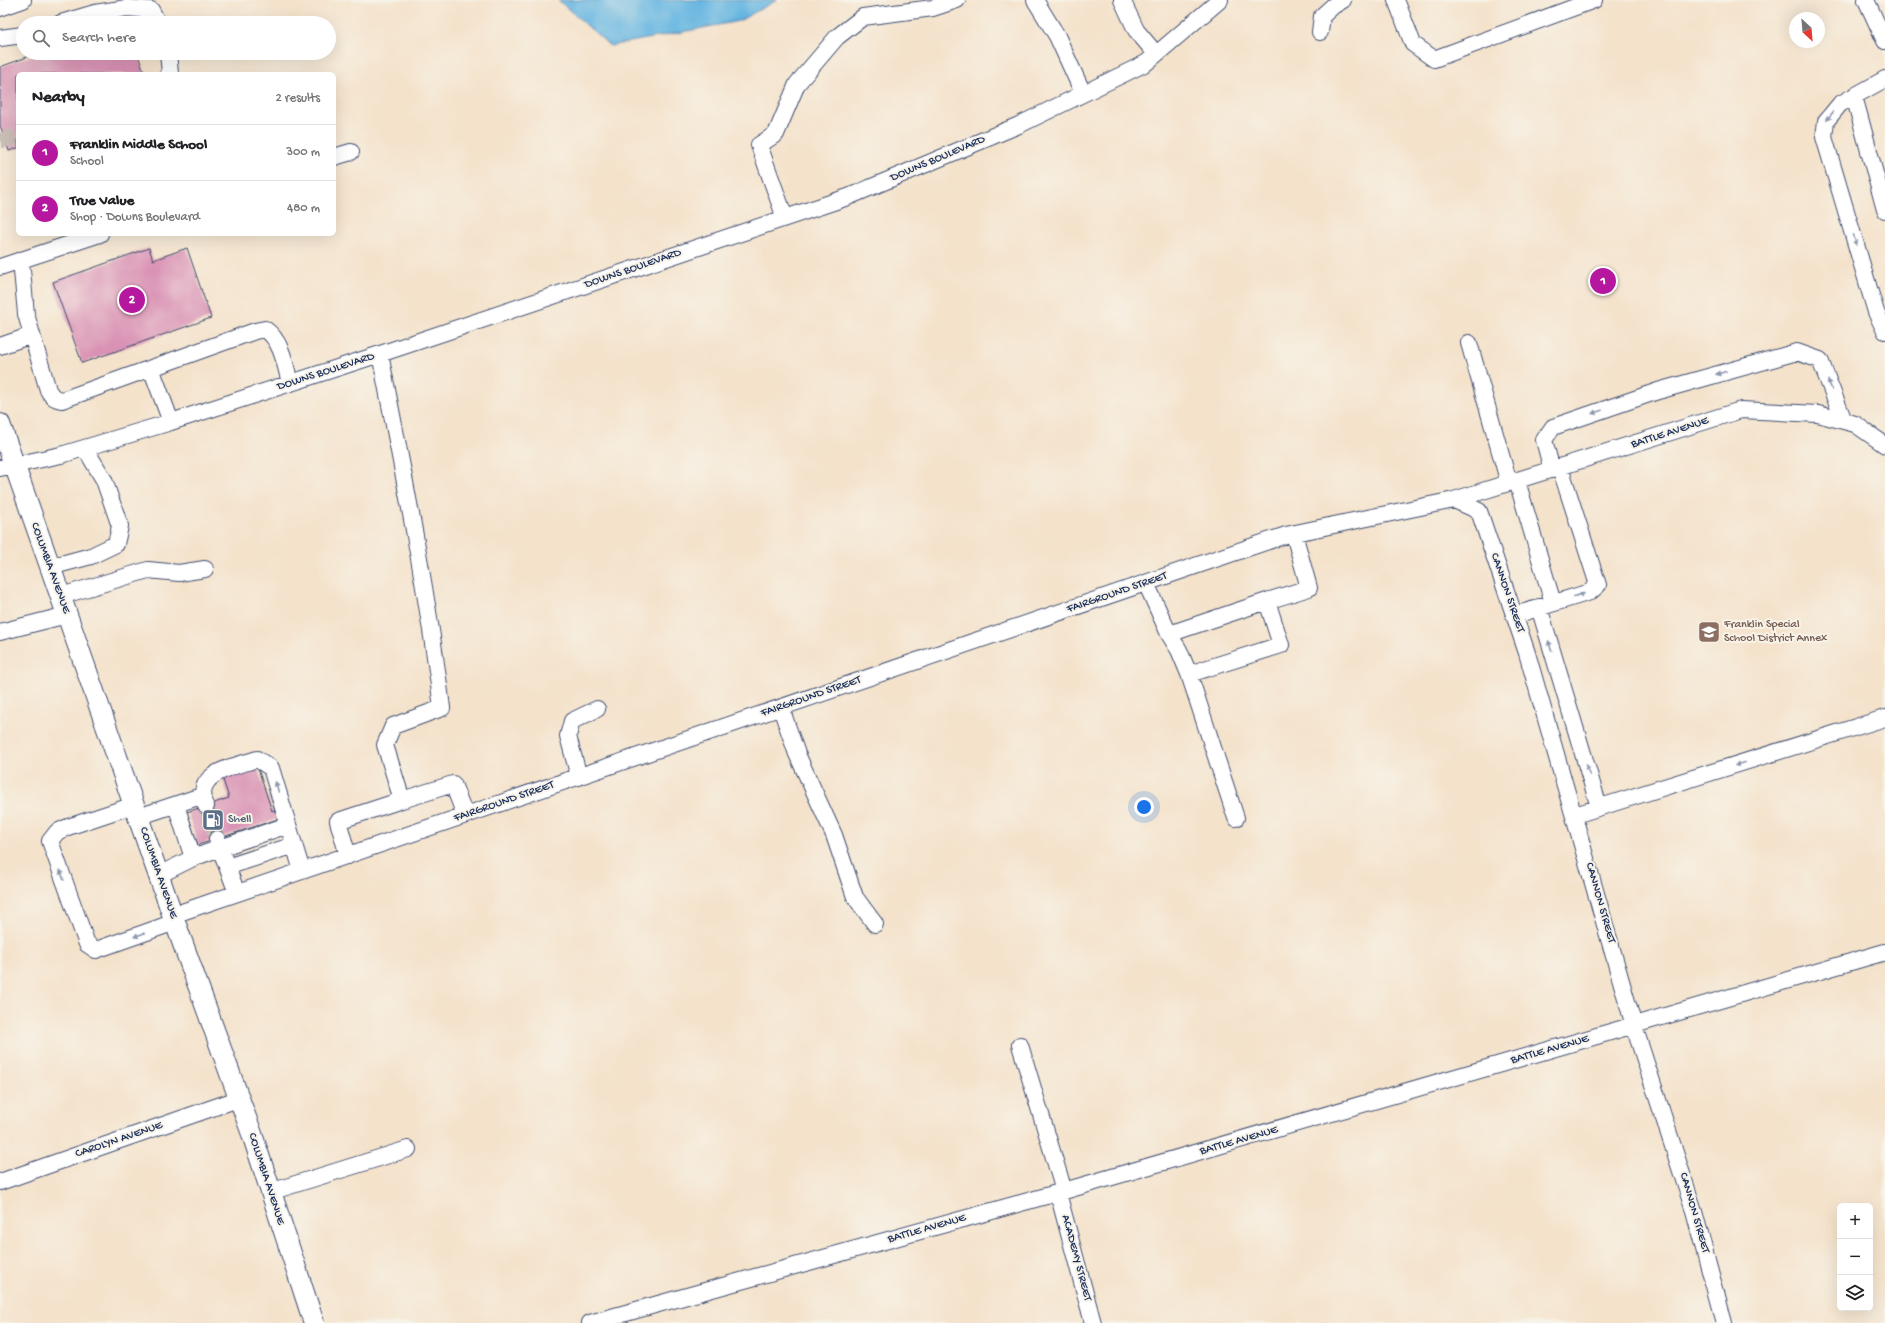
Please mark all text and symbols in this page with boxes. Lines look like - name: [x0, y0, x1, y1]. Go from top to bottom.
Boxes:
- north arrow: [1789, 12, 1825, 48]
- search box: [16, 16, 336, 60]
- icon: search: [30, 27, 52, 49]
- text: Search here: [62, 29, 136, 47]
- text: Nearby: [32, 88, 85, 108]
- text: 2 results: [275, 91, 320, 106]
- one-way arrow: [1826, 111, 1835, 122]
- street label: DOWNS BOULEVARD: [888, 133, 988, 186]
- text: Franklin Middle School: [70, 136, 207, 154]
- text: 1: [42, 145, 48, 160]
- text: 300 m: [286, 145, 320, 160]
- text: School: [70, 154, 104, 169]
- text: True Value: [70, 192, 134, 210]
- text: 2: [42, 201, 48, 216]
- text: 480 m: [287, 201, 320, 216]
- text: Shop · Downs Boulevard: [70, 210, 200, 225]
- one-way arrow: [1852, 234, 1858, 246]
- street label: DOWNS BOULEVARD: [582, 246, 683, 292]
- pin: 1: [1590, 266, 1616, 296]
- pin: 2: [119, 285, 145, 315]
- street label: DOWNS BOULEVARD: [275, 350, 377, 395]
- one-way arrow: [1715, 370, 1727, 376]
- one-way arrow: [1826, 378, 1832, 390]
- one-way arrow: [1591, 409, 1603, 415]
- street label: BATTLE AVENUE: [1629, 414, 1711, 452]
- street label: COLUMBIA AVENUE: [27, 521, 73, 616]
- street label: CANNON STREET: [1487, 551, 1528, 636]
- street label: FAIRGROUND STREET: [1064, 569, 1170, 617]
- one-way arrow: [1573, 592, 1585, 598]
- place label: Franklin Special School District Annex: [1723, 618, 1828, 646]
- school or university icon: Franklin Special School District Annex: [1696, 619, 1722, 645]
- one-way arrow: [1547, 639, 1553, 651]
- street label: FAIRGROUND STREET: [758, 673, 864, 721]
- one-way arrow: [1733, 761, 1745, 767]
- one-way arrow: [1585, 764, 1591, 776]
- street label: FAIRGROUND STREET: [451, 778, 557, 826]
- one-way arrow: [274, 781, 280, 793]
- your location: [1134, 797, 1154, 817]
- fuel station icon: Shell: [200, 807, 226, 833]
- place label: Shell: [228, 813, 252, 827]
- street label: COLUMBIA AVENUE: [136, 825, 180, 921]
- street label: CANNON STREET: [1582, 861, 1619, 946]
- one-way arrow: [59, 868, 65, 880]
- one-way arrow: [132, 933, 144, 939]
- street label: BATTLE AVENUE: [1508, 1032, 1591, 1068]
- street label: CAROLYN AVENUE: [74, 1118, 165, 1161]
- street label: BATTLE AVENUE: [1197, 1123, 1280, 1159]
- street label: COLUMBIA AVENUE: [245, 1131, 288, 1227]
- street label: CANNON STREET: [1676, 1171, 1713, 1256]
- map controls: [1837, 1203, 1873, 1311]
- button: +: [1837, 1203, 1873, 1239]
- street label: BATTLE AVENUE: [885, 1211, 968, 1247]
- street label: ACADEMY STREET: [1058, 1213, 1095, 1304]
- button: −: [1837, 1239, 1873, 1275]
- button: layers: [1837, 1275, 1873, 1311]

